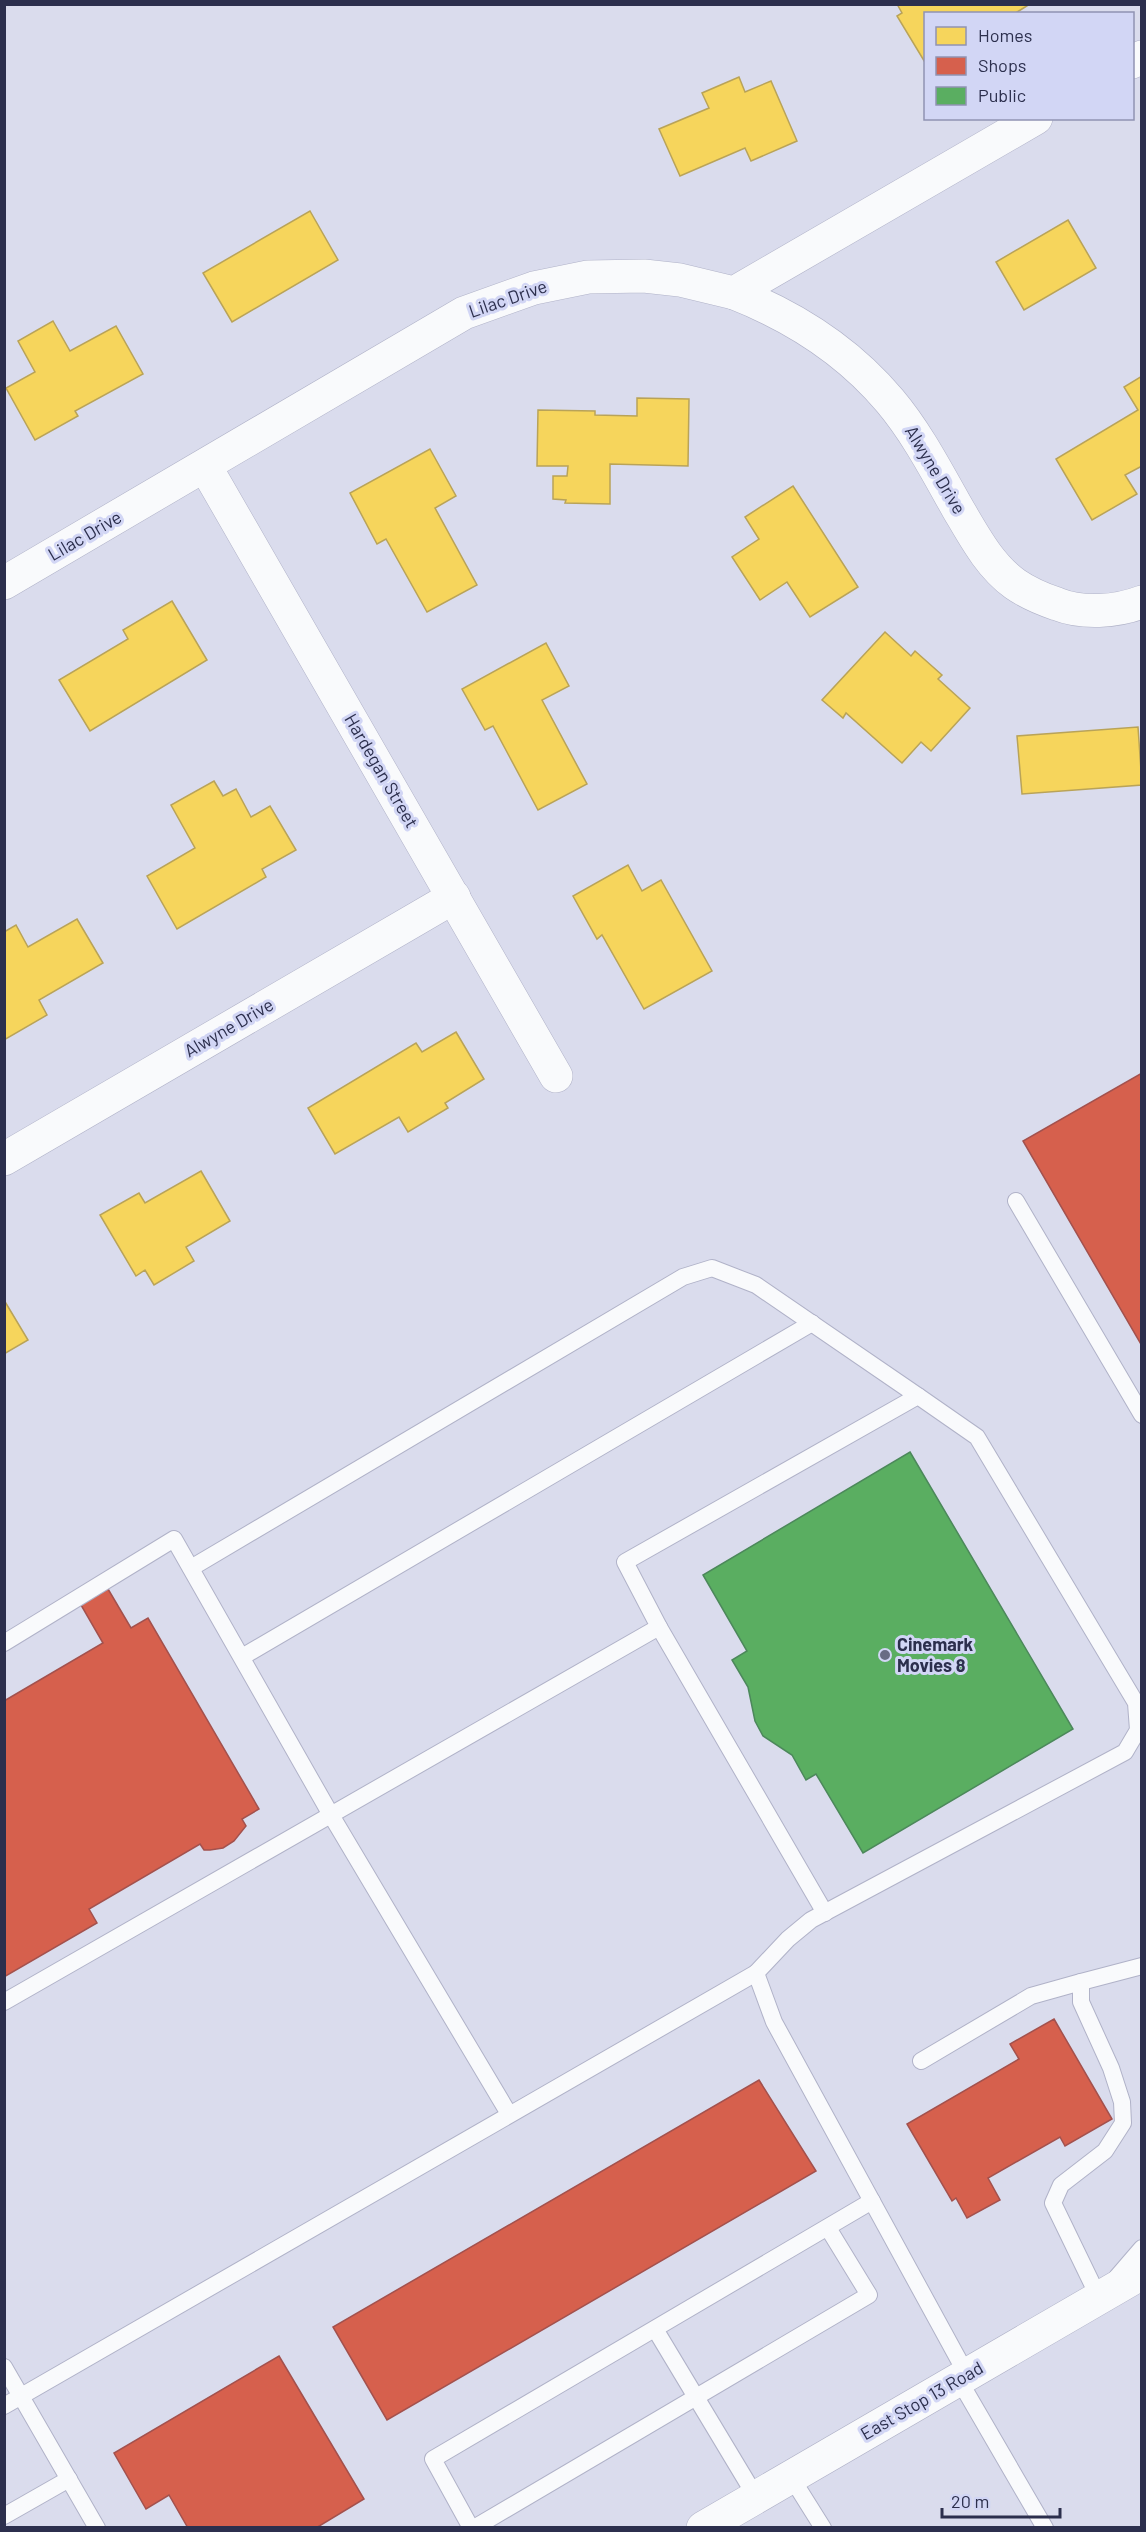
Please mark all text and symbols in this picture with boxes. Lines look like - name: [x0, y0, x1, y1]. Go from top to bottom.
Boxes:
- legend: [924, 12, 1134, 120]
- text: Homes: [978, 24, 1032, 46]
- text: Shops: [978, 54, 1027, 76]
- text: Public: [978, 84, 1026, 106]
- street label: Lilac Drive: [466, 274, 550, 322]
- street label: Alwyne Drive: [901, 421, 971, 518]
- street label: Lilac Drive: [44, 505, 125, 565]
- street label: Hardegan Street: [340, 710, 423, 831]
- street label: Alwyne Drive: [180, 993, 277, 1061]
- place label: Cinemark Movies 8: [897, 1633, 974, 1676]
- marker: Cinemark Movies 8: [878, 1648, 892, 1662]
- street label: East Stop 13 Road: [856, 2356, 987, 2444]
- scale bar: [942, 2481, 1060, 2519]
- text: 20 m: [951, 2490, 989, 2512]

